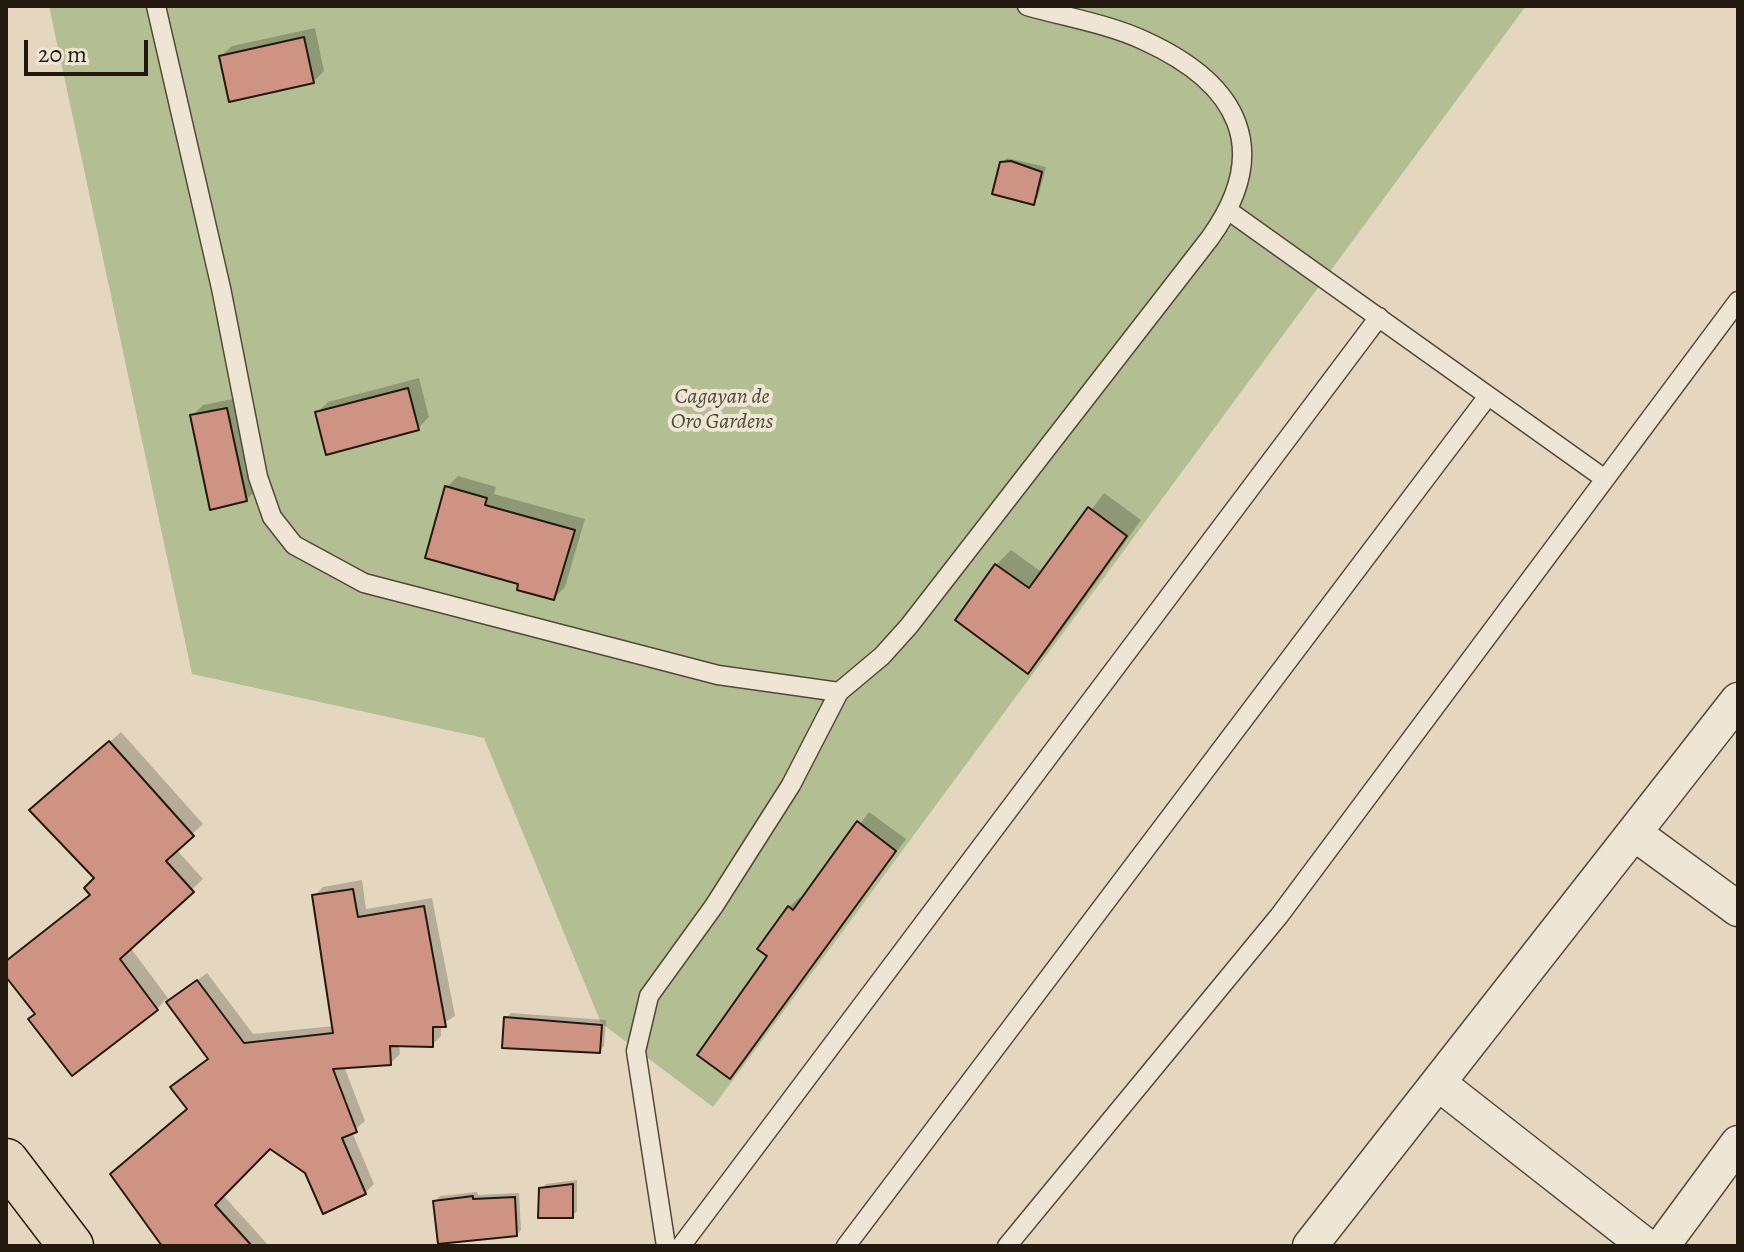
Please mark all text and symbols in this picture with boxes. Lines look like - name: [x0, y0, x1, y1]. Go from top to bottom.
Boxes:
- scale bar: [28, 24, 152, 74]
- text: 20 m: [38, 38, 87, 70]
- park label: Cagayan de Oro Gardens: [671, 385, 773, 436]

